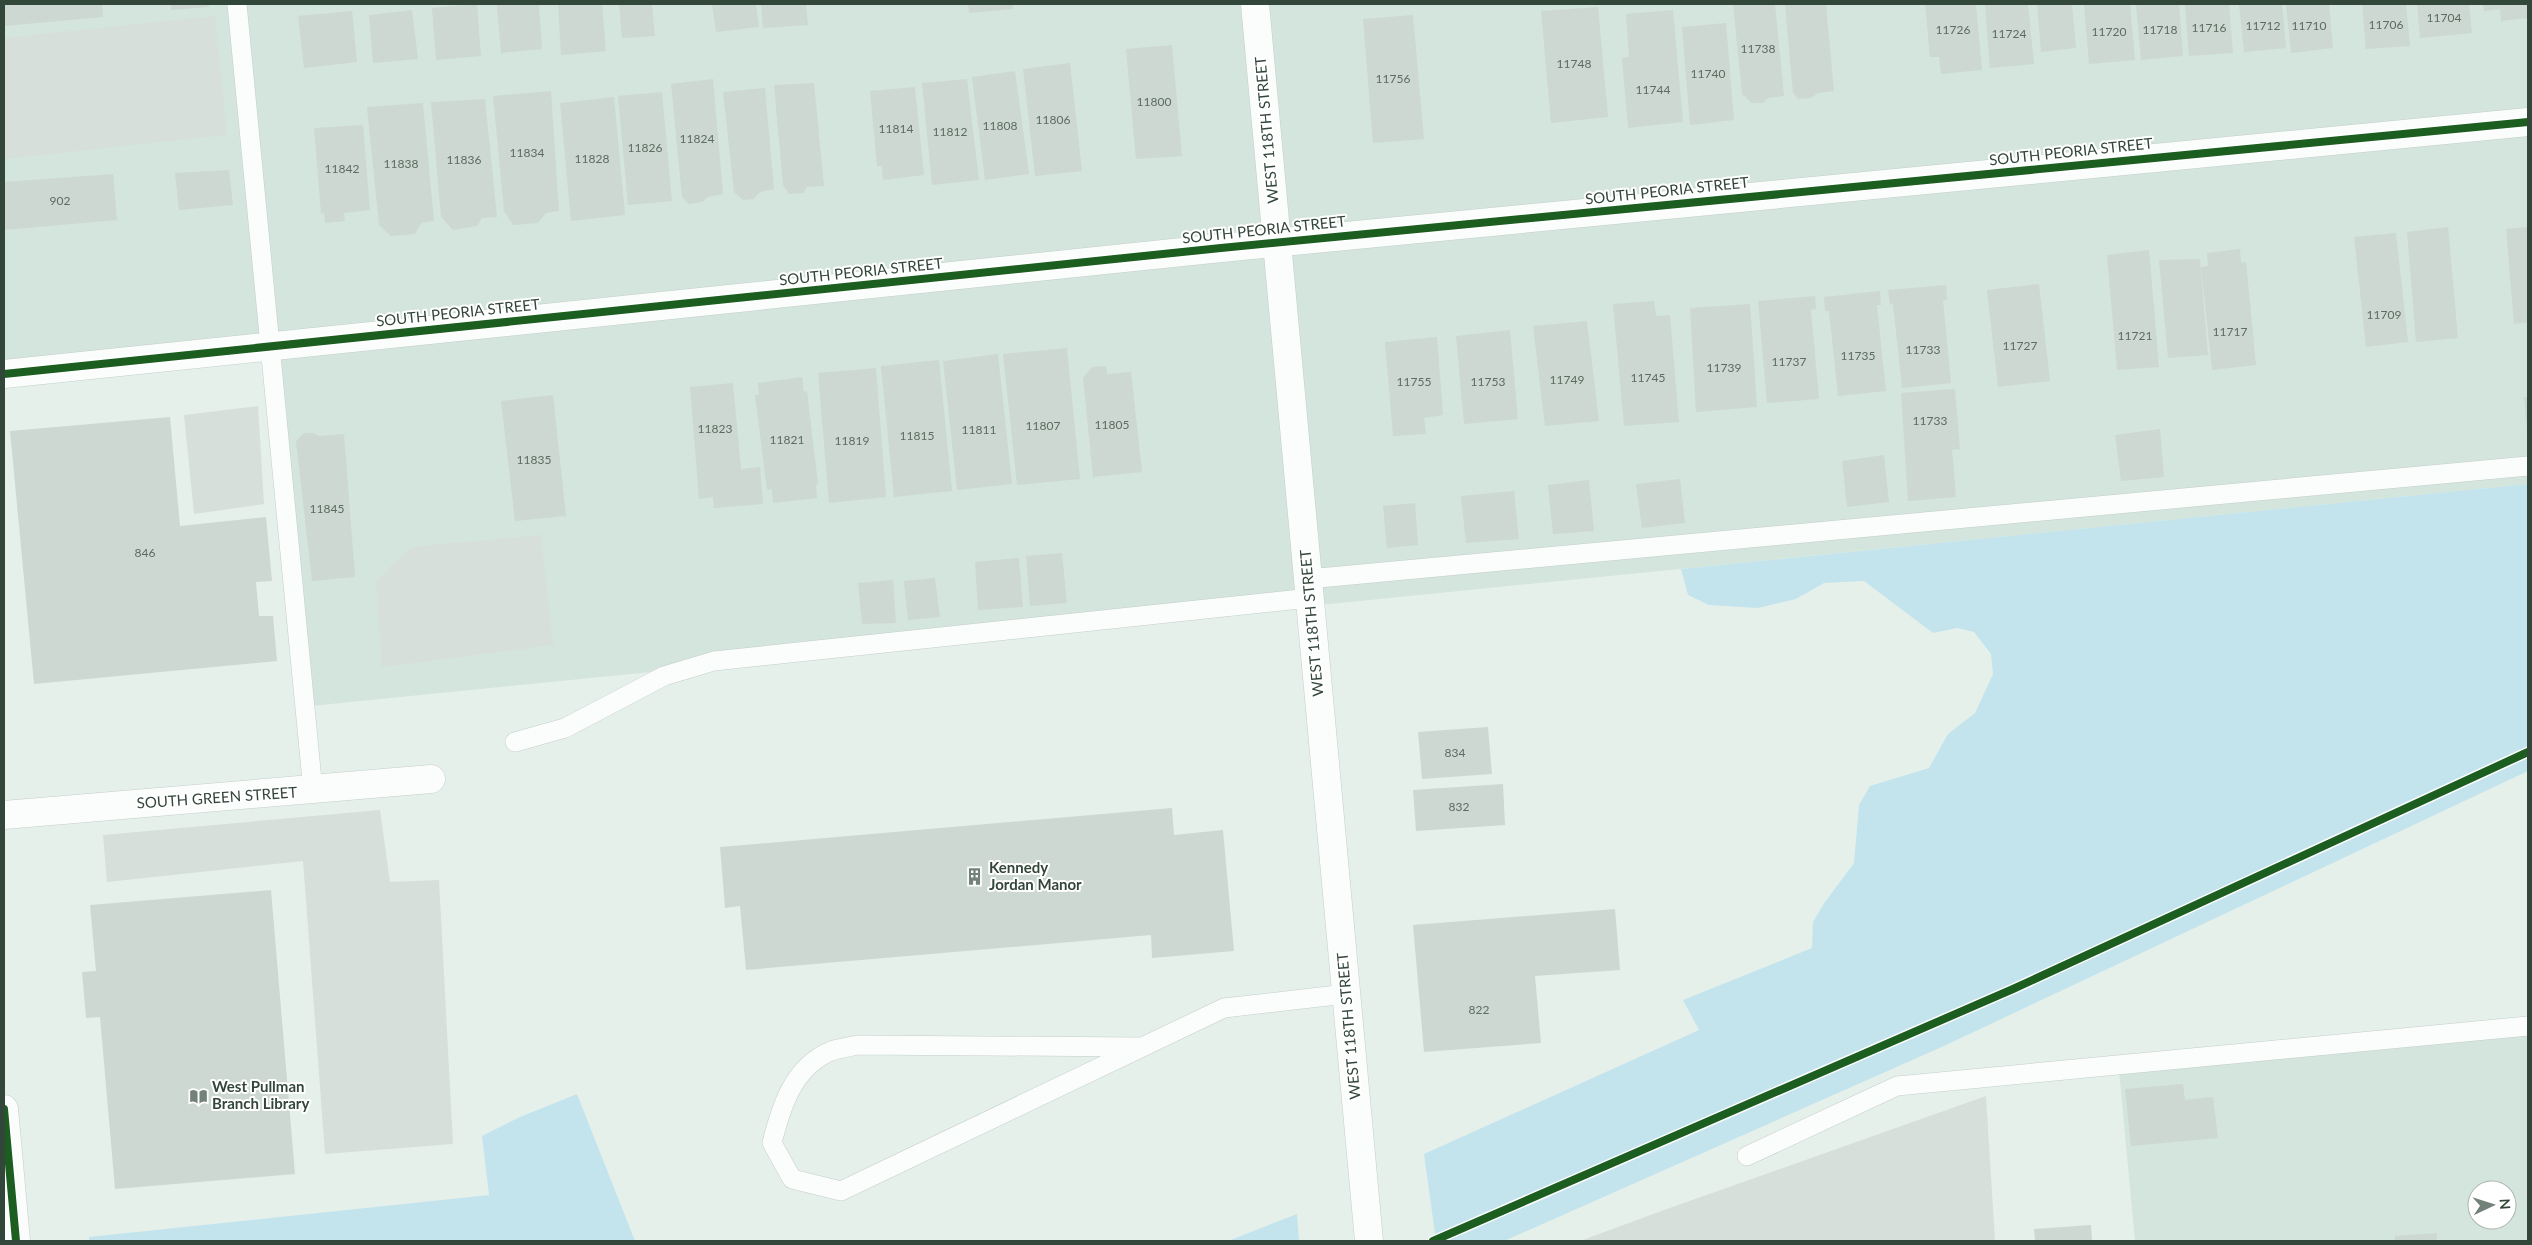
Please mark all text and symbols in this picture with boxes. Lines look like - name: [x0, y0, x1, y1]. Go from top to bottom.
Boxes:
- house number: 11704: [2427, 10, 2461, 25]
- house number: 11706: [2369, 17, 2403, 32]
- house number: 11712: [2246, 18, 2280, 33]
- house number: 11710: [2292, 18, 2326, 33]
- house number: 11716: [2192, 20, 2226, 35]
- house number: 11726: [1936, 22, 1970, 37]
- house number: 11718: [2143, 22, 2177, 37]
- house number: 11720: [2092, 24, 2126, 39]
- house number: 11724: [1992, 26, 2026, 41]
- house number: 11738: [1741, 41, 1775, 56]
- street label: WEST 118TH STREET: [1251, 56, 1281, 204]
- house number: 11748: [1557, 56, 1591, 71]
- house number: 11740: [1691, 66, 1725, 81]
- house number: 11756: [1376, 71, 1410, 86]
- house number: 11744: [1636, 82, 1670, 97]
- house number: 11800: [1137, 94, 1171, 109]
- house number: 11806: [1036, 112, 1070, 127]
- house number: 11808: [983, 118, 1017, 133]
- house number: 11814: [879, 121, 913, 136]
- house number: 11812: [933, 124, 967, 139]
- house number: 11824: [680, 131, 714, 146]
- street label: SOUTH PEORIA STREET: [1988, 133, 2154, 169]
- house number: 11826: [628, 140, 662, 155]
- house number: 11834: [510, 145, 544, 160]
- house number: 11828: [575, 151, 609, 166]
- house number: 11836: [447, 152, 481, 167]
- house number: 11838: [384, 156, 418, 171]
- house number: 11842: [325, 161, 359, 176]
- street label: SOUTH PEORIA STREET: [1584, 172, 1750, 208]
- house number: 902: [50, 193, 70, 208]
- street label: SOUTH PEORIA STREET: [1181, 211, 1347, 247]
- street label: SOUTH PEORIA STREET: [778, 253, 944, 289]
- street label: SOUTH PEORIA STREET: [375, 294, 541, 330]
- house number: 11709: [2367, 307, 2401, 322]
- house number: 11717: [2213, 324, 2247, 339]
- house number: 11721: [2118, 328, 2152, 343]
- house number: 11727: [2003, 338, 2037, 353]
- house number: 11733: [1906, 342, 1940, 357]
- house number: 11735: [1841, 348, 1875, 363]
- house number: 11737: [1772, 354, 1806, 369]
- house number: 11739: [1707, 360, 1741, 375]
- house number: 11745: [1631, 370, 1665, 385]
- house number: 11749: [1550, 372, 1584, 387]
- house number: 11755: [1397, 374, 1431, 389]
- house number: 11753: [1471, 374, 1505, 389]
- house number: 11733: [1913, 413, 1947, 428]
- house number: 11805: [1095, 417, 1129, 432]
- house number: 11807: [1026, 418, 1060, 433]
- house number: 11823: [698, 421, 732, 436]
- house number: 11811: [962, 422, 996, 437]
- house number: 11815: [900, 428, 934, 443]
- house number: 11821: [770, 432, 804, 447]
- house number: 11819: [835, 433, 869, 448]
- house number: 11835: [517, 452, 551, 467]
- house number: 11845: [310, 501, 344, 516]
- house number: 846: [135, 545, 155, 560]
- street label: WEST 118TH STREET: [1296, 549, 1326, 697]
- house number: 834: [1445, 745, 1465, 760]
- street label: SOUTH GREEN STREET: [136, 782, 298, 812]
- house number: 832: [1449, 799, 1469, 814]
- place label: Kennedy Jordan Manor: [989, 858, 1082, 893]
- building icon: Kennedy Jordan Manor: [965, 867, 985, 887]
- street label: WEST 118TH STREET: [1333, 952, 1363, 1100]
- house number: 822: [1469, 1002, 1489, 1017]
- place label: West Pullman Branch Library: [212, 1077, 309, 1112]
- library icon: West Pullman Branch Library: [188, 1086, 208, 1106]
- north arrow: [2467, 1180, 2517, 1230]
- text: N: [2497, 1198, 2514, 1210]

